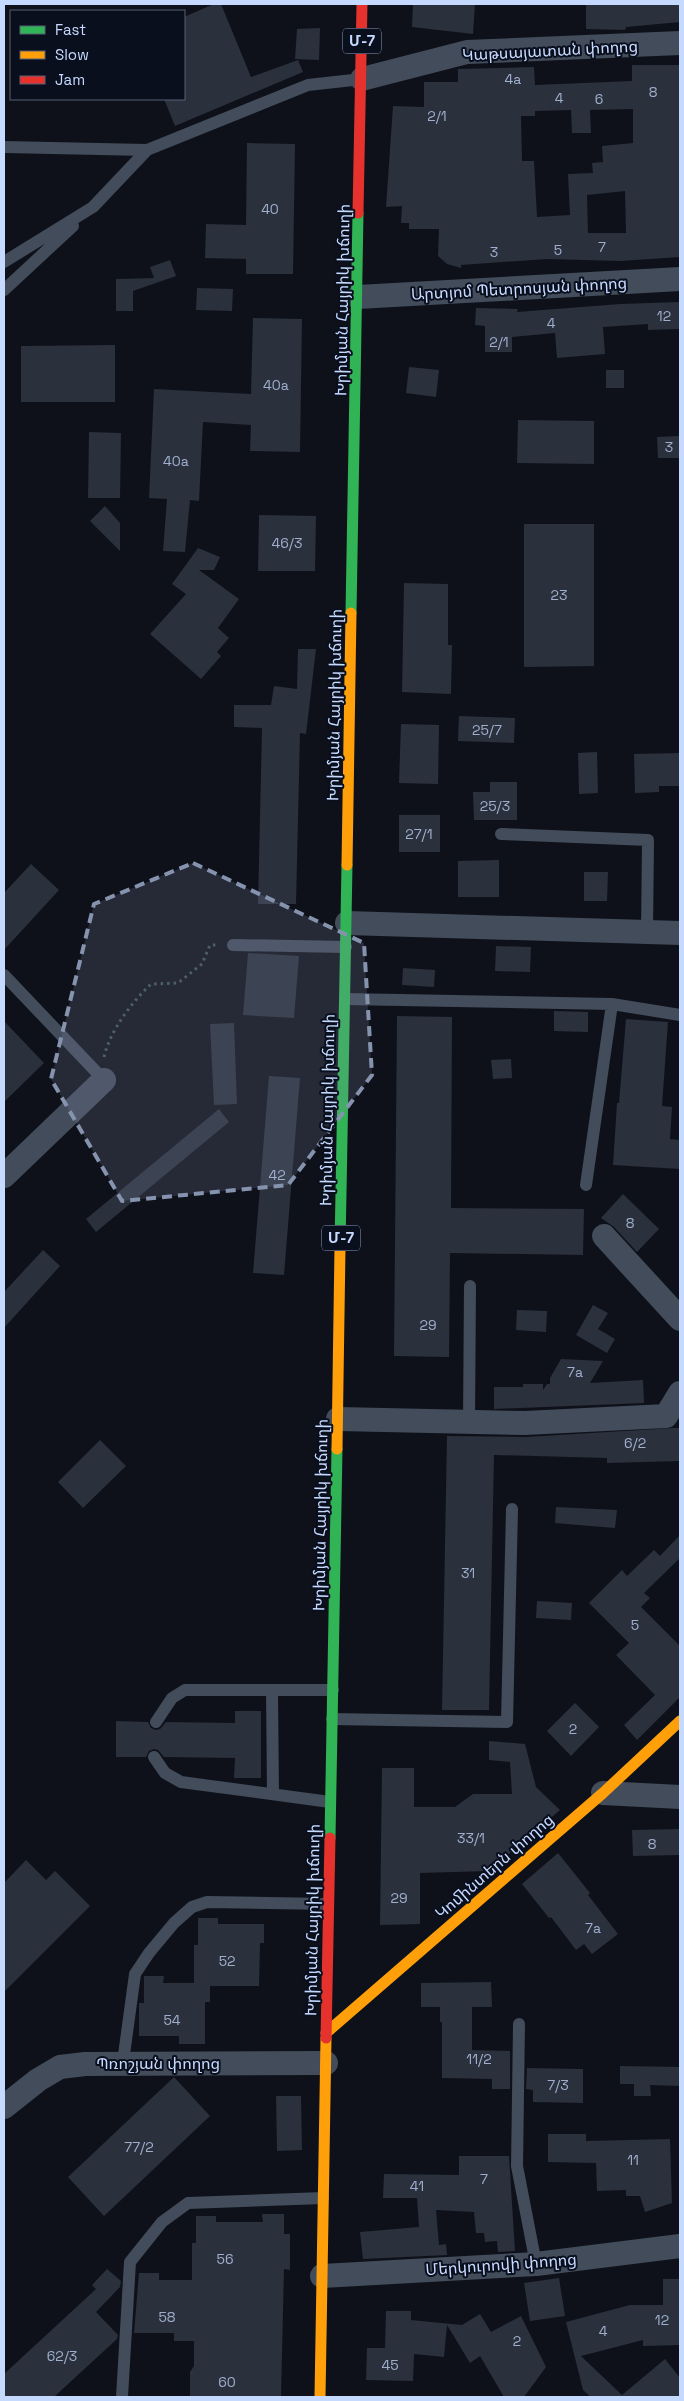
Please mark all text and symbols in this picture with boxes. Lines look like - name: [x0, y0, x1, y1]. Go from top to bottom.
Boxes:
- legend: [10, 10, 185, 100]
- text: Fast: [55, 20, 86, 39]
- road number: Մ-7: [343, 28, 381, 54]
- street label: Կաթսայատան փողոց: [462, 35, 638, 66]
- text: Slow: [55, 45, 89, 64]
- text: Jam: [55, 70, 85, 89]
- house number: 4a: [505, 70, 521, 88]
- house number: 8: [649, 83, 658, 101]
- house number: 4: [555, 89, 564, 107]
- house number: 6: [595, 90, 603, 108]
- house number: 2/1: [427, 107, 447, 125]
- house number: 40: [261, 200, 279, 218]
- street label: Խրիմյան Հայրիկ խճուղի: [330, 204, 355, 396]
- house number: 7: [598, 238, 606, 256]
- house number: 5: [554, 241, 562, 259]
- house number: 3: [490, 243, 498, 261]
- street label: Արտյոմ Պետրոսյան փողոց: [410, 272, 628, 305]
- house number: 12: [657, 307, 671, 325]
- house number: 4: [547, 314, 556, 332]
- house number: 2/1: [489, 333, 509, 351]
- house number: 40a: [263, 376, 289, 394]
- house number: 3: [665, 438, 673, 456]
- house number: 40a: [163, 452, 189, 470]
- house number: 46/3: [272, 534, 302, 552]
- house number: 23: [551, 586, 567, 604]
- street label: Խրիմյան Հայրիկ խճուղի: [322, 609, 347, 801]
- house number: 25/7: [472, 721, 502, 739]
- house number: 25/3: [480, 797, 510, 815]
- house number: 27/1: [405, 825, 433, 843]
- street label: Խրիմյան Հայրիկ խճուղի: [315, 1014, 340, 1206]
- house number: 42: [268, 1166, 286, 1184]
- house number: 8: [626, 1214, 635, 1232]
- road number: Մ-7: [322, 1226, 360, 1250]
- house number: 29: [420, 1316, 436, 1334]
- house number: 7a: [567, 1363, 583, 1381]
- street label: Խրիմյան Հայրիկ խճուղի: [308, 1419, 333, 1611]
- house number: 6/2: [624, 1434, 646, 1452]
- house number: 31: [461, 1564, 475, 1582]
- house number: 5: [631, 1616, 639, 1634]
- house number: 2: [569, 1720, 577, 1738]
- street label: Կոմինտերն փողոց: [431, 1809, 558, 1924]
- street label: Խրիմյան Հայրիկ խճուղի: [300, 1824, 325, 2016]
- house number: 33/1: [457, 1829, 485, 1847]
- house number: 8: [648, 1835, 657, 1853]
- house number: 29: [391, 1889, 407, 1907]
- house number: 7a: [585, 1919, 601, 1937]
- house number: 52: [219, 1952, 235, 1970]
- house number: 54: [163, 2011, 181, 2029]
- house number: 11/2: [466, 2050, 492, 2068]
- street label: Պռոշյան փողոց: [96, 2053, 220, 2074]
- house number: 7/3: [547, 2076, 569, 2094]
- house number: 77/2: [124, 2138, 154, 2156]
- house number: 11: [627, 2151, 639, 2169]
- house number: 7: [480, 2170, 488, 2188]
- house number: 41: [410, 2177, 424, 2195]
- street label: Մերկուրովի փողոց: [425, 2249, 577, 2280]
- house number: 56: [217, 2250, 233, 2268]
- house number: 58: [158, 2308, 176, 2326]
- house number: 12: [655, 2311, 669, 2329]
- house number: 4: [599, 2322, 608, 2340]
- house number: 2: [513, 2332, 521, 2350]
- house number: 62/3: [47, 2347, 77, 2365]
- house number: 45: [381, 2356, 399, 2374]
- house number: 60: [218, 2373, 236, 2391]

